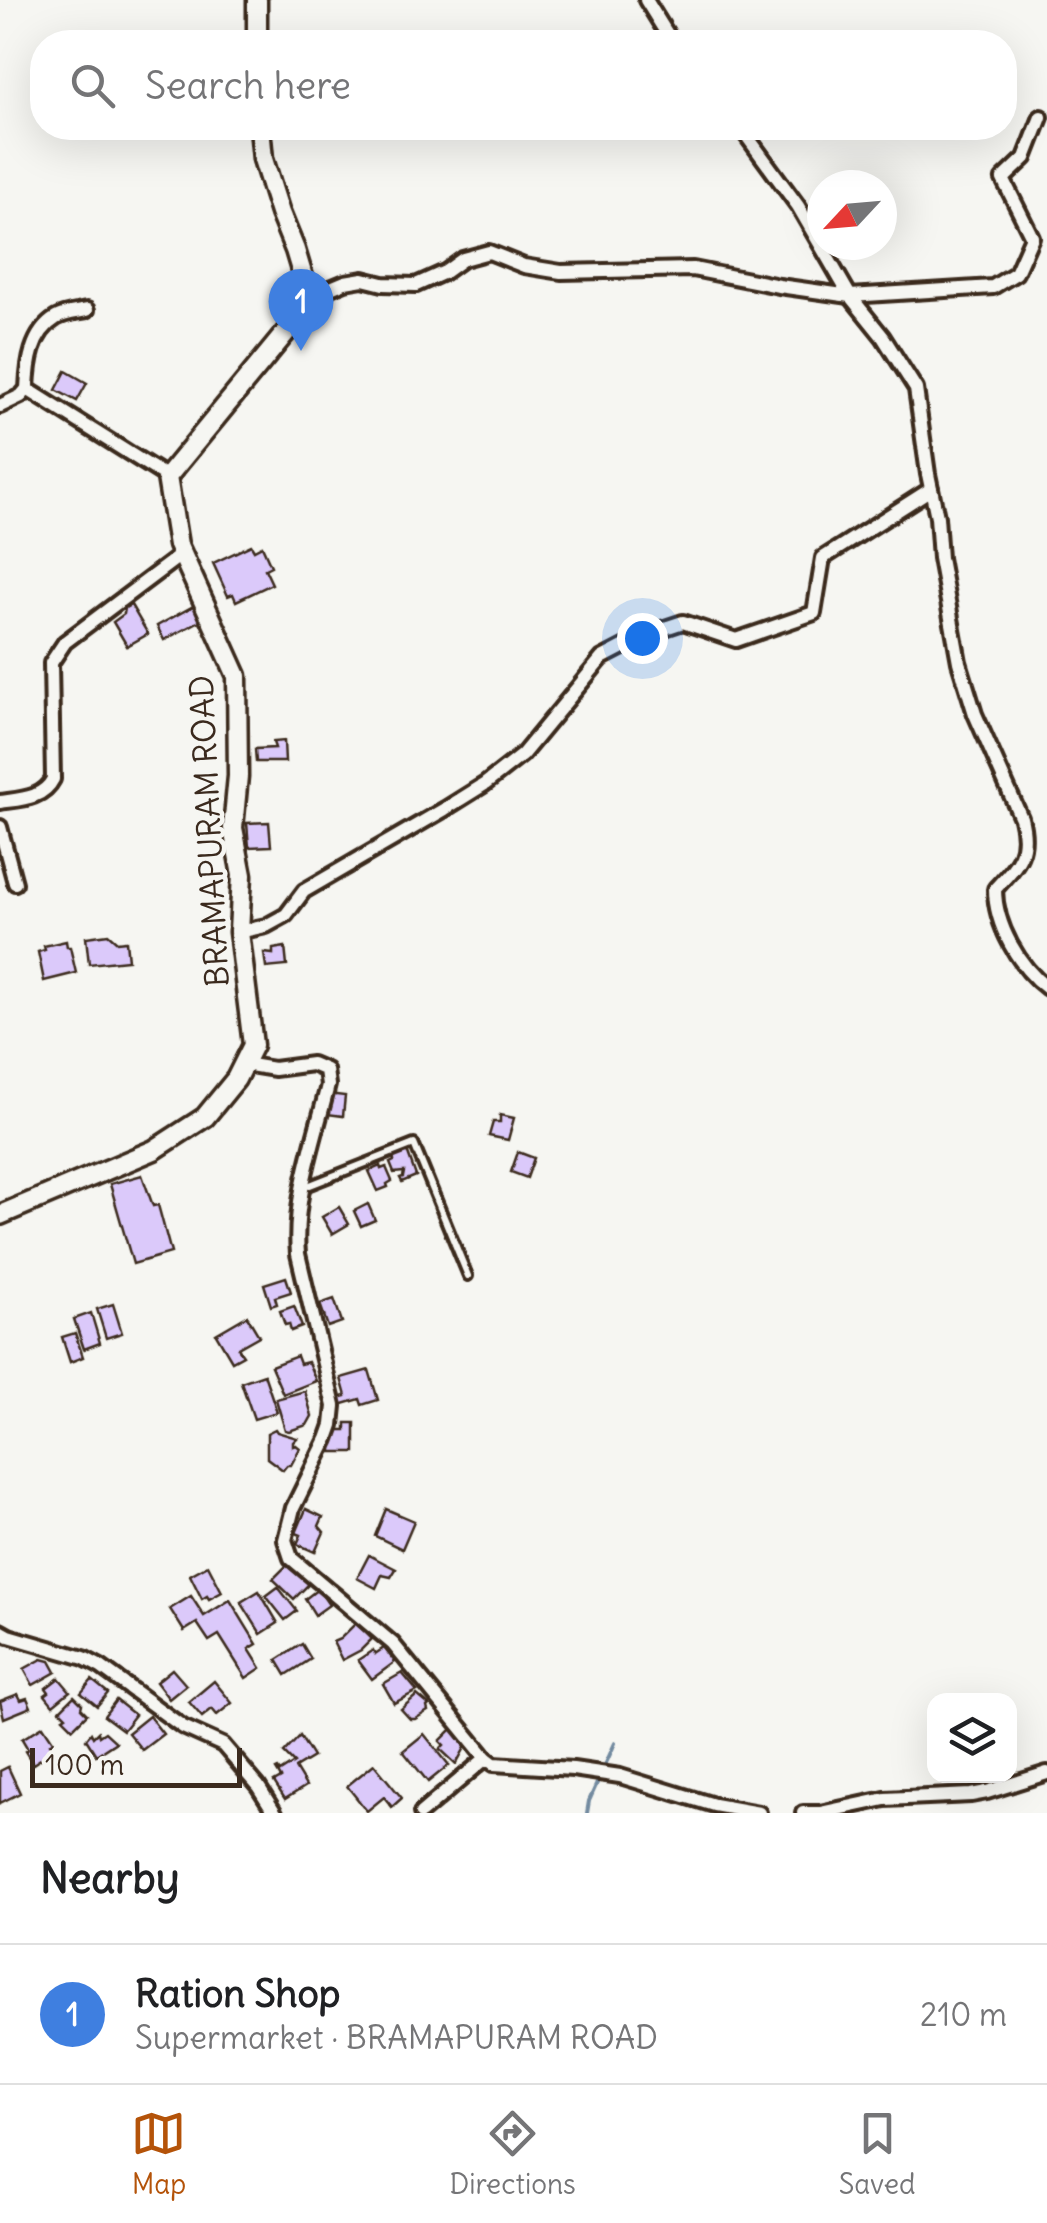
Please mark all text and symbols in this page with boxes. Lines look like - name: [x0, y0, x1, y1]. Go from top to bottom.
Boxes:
- search box: [30, 30, 1017, 140]
- icon: search: [65, 58, 120, 113]
- text: Search here: [145, 62, 351, 109]
- north arrow: [807, 170, 897, 260]
- pin: 1: [268, 268, 334, 351]
- your location: [617, 613, 668, 664]
- street label: BRAMAPURAM ROAD: [180, 674, 238, 988]
- map controls: [927, 1693, 1017, 1783]
- button: layers: [927, 1693, 1017, 1783]
- scale bar: [30, 1743, 242, 1788]
- text: 100 m: [45, 1747, 124, 1783]
- text: Nearby: [40, 1852, 179, 1904]
- text: Ration Shop: [135, 1970, 340, 2017]
- text: 1: [66, 1994, 79, 2035]
- text: 210 m: [920, 1994, 1007, 2035]
- text: Supermarket · BRAMAPURAM ROAD: [135, 2017, 658, 2058]
- tab: Map: [131, 2106, 186, 2202]
- tab: Directions: [449, 2106, 576, 2202]
- tab: Saved: [839, 2106, 916, 2202]

